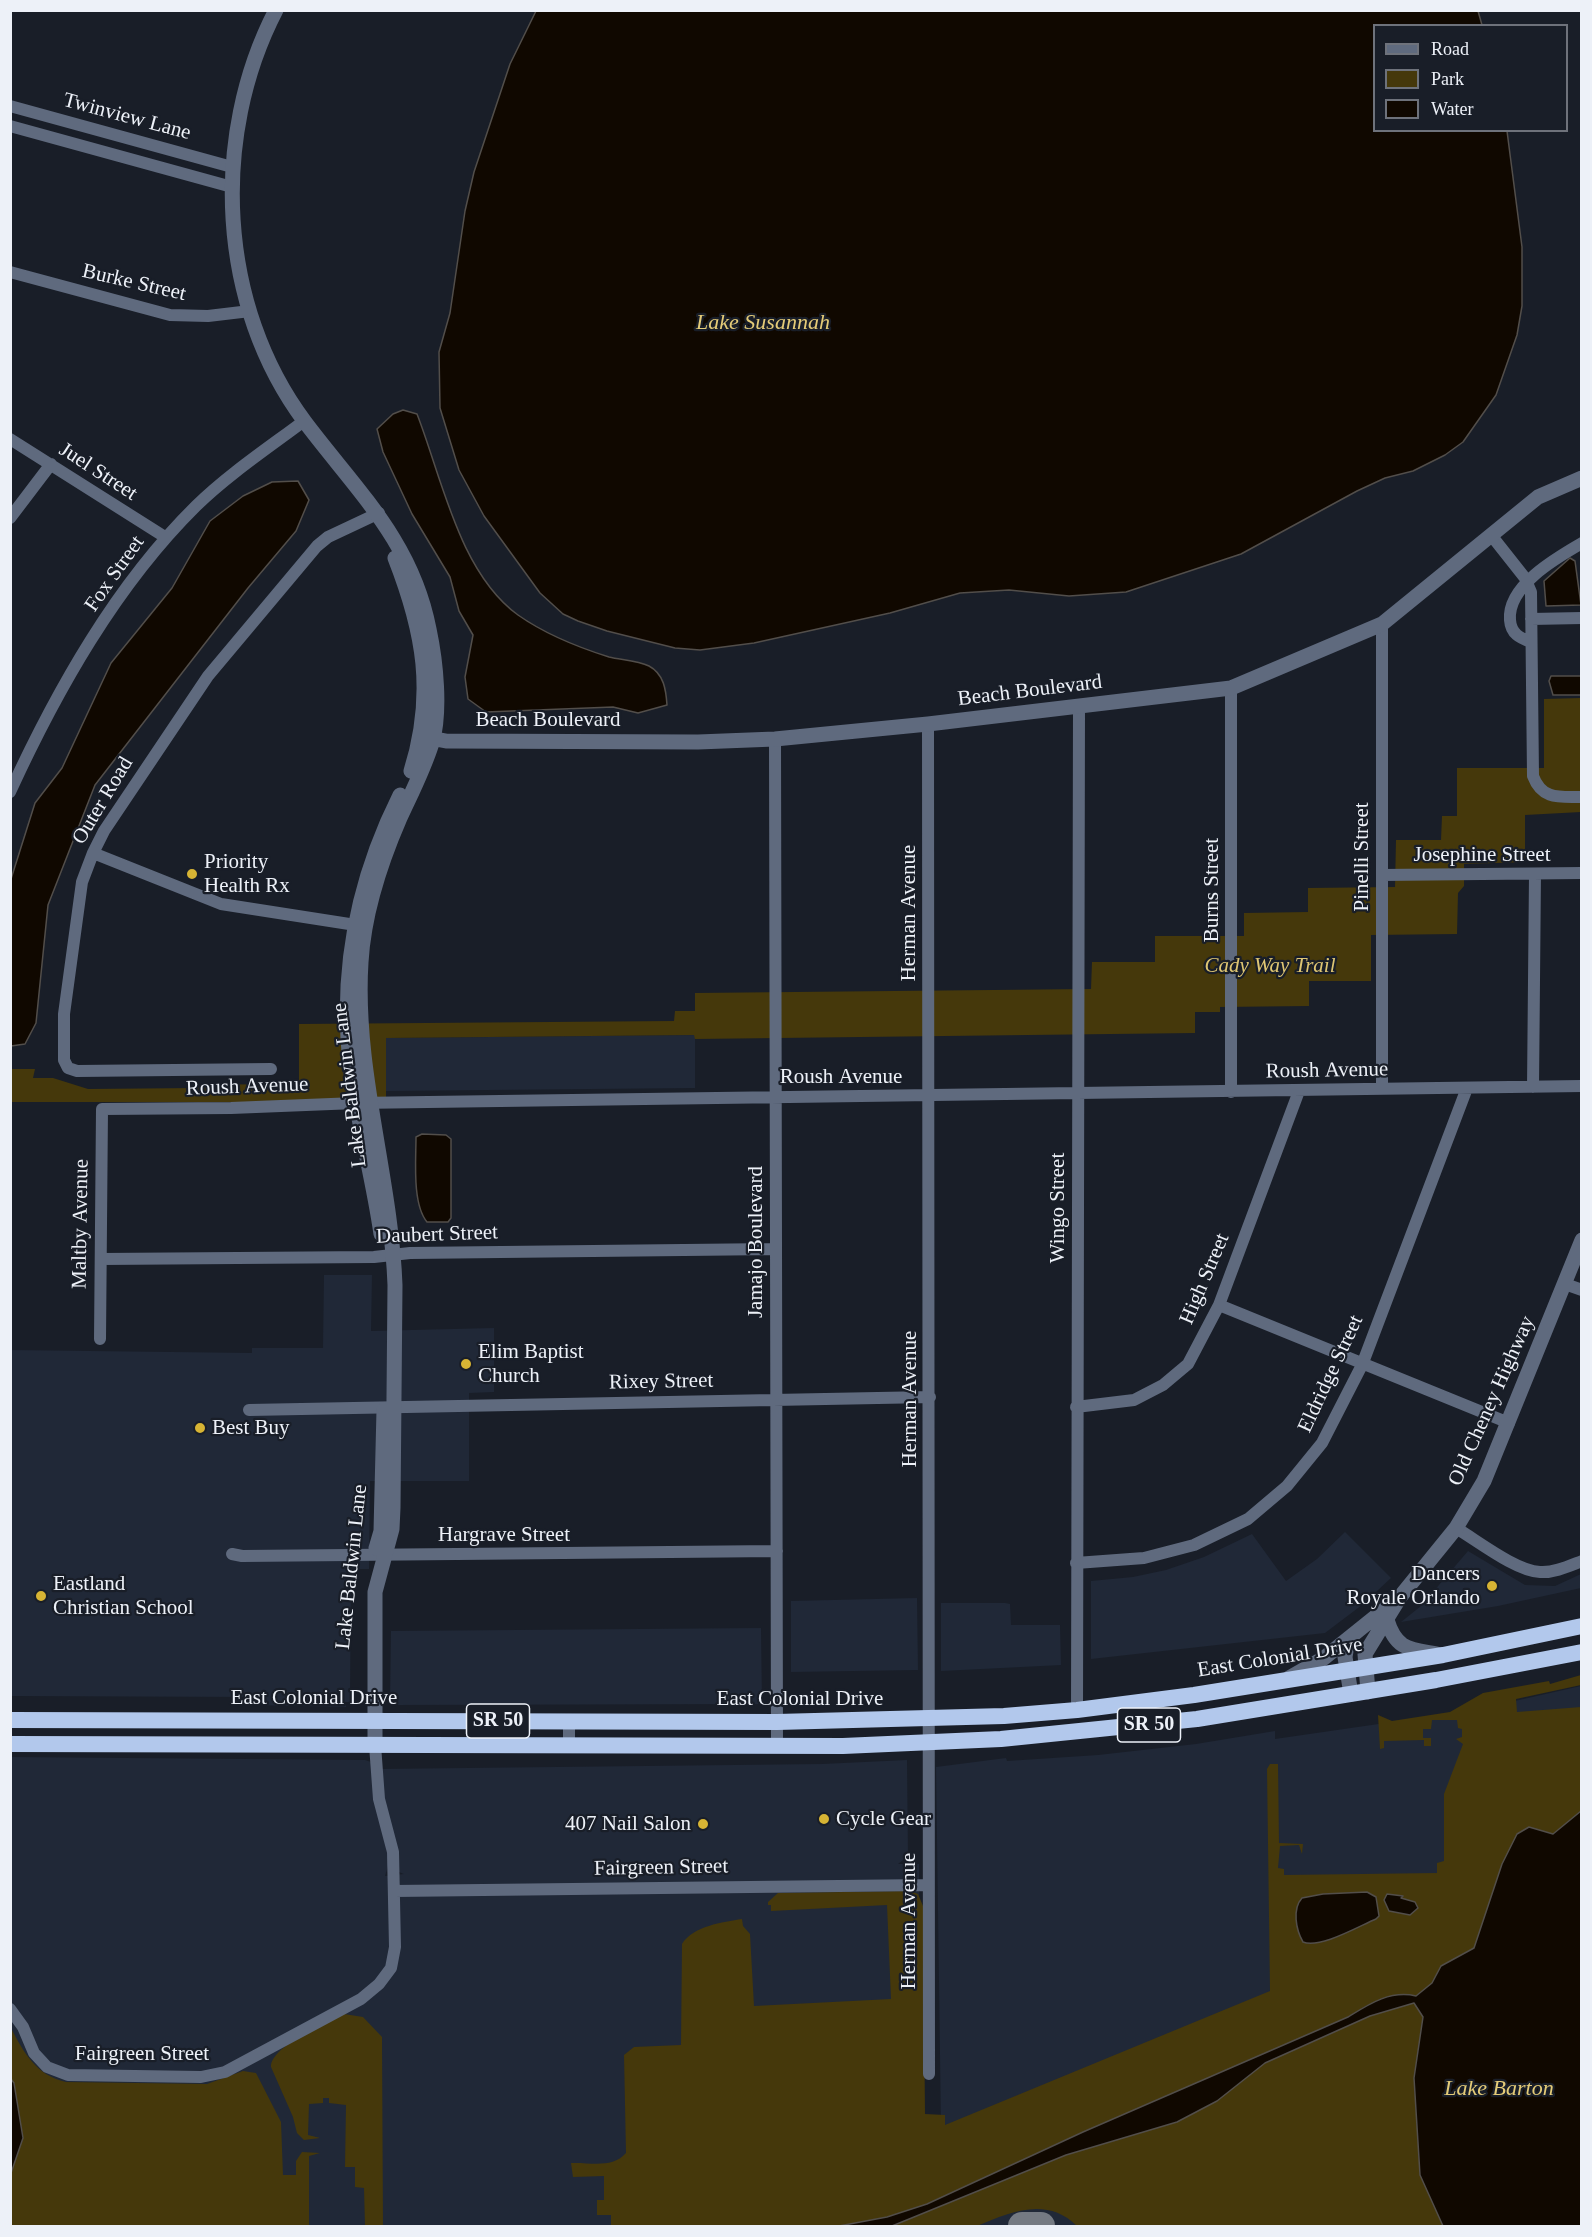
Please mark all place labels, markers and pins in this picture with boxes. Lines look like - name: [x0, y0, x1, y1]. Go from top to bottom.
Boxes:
- place label: Priority Health Rx: [204, 849, 290, 899]
- marker: Priority Health Rx: [185, 867, 199, 881]
- place label: Elim Baptist Church: [478, 1339, 584, 1389]
- marker: Elim Baptist Church: [459, 1357, 473, 1371]
- place label: Best Buy: [212, 1415, 290, 1441]
- marker: Best Buy: [193, 1421, 207, 1435]
- place label: Dancers Royale Orlando: [1346, 1561, 1480, 1611]
- place label: Eastland Christian School: [53, 1571, 194, 1621]
- marker: Dancers Royale Orlando: [1485, 1579, 1499, 1593]
- marker: Eastland Christian School: [34, 1589, 48, 1603]
- place label: Cycle Gear: [836, 1806, 931, 1832]
- place label: 407 Nail Salon: [565, 1811, 691, 1837]
- marker: Cycle Gear: [817, 1812, 831, 1826]
- marker: 407 Nail Salon: [696, 1817, 710, 1831]

